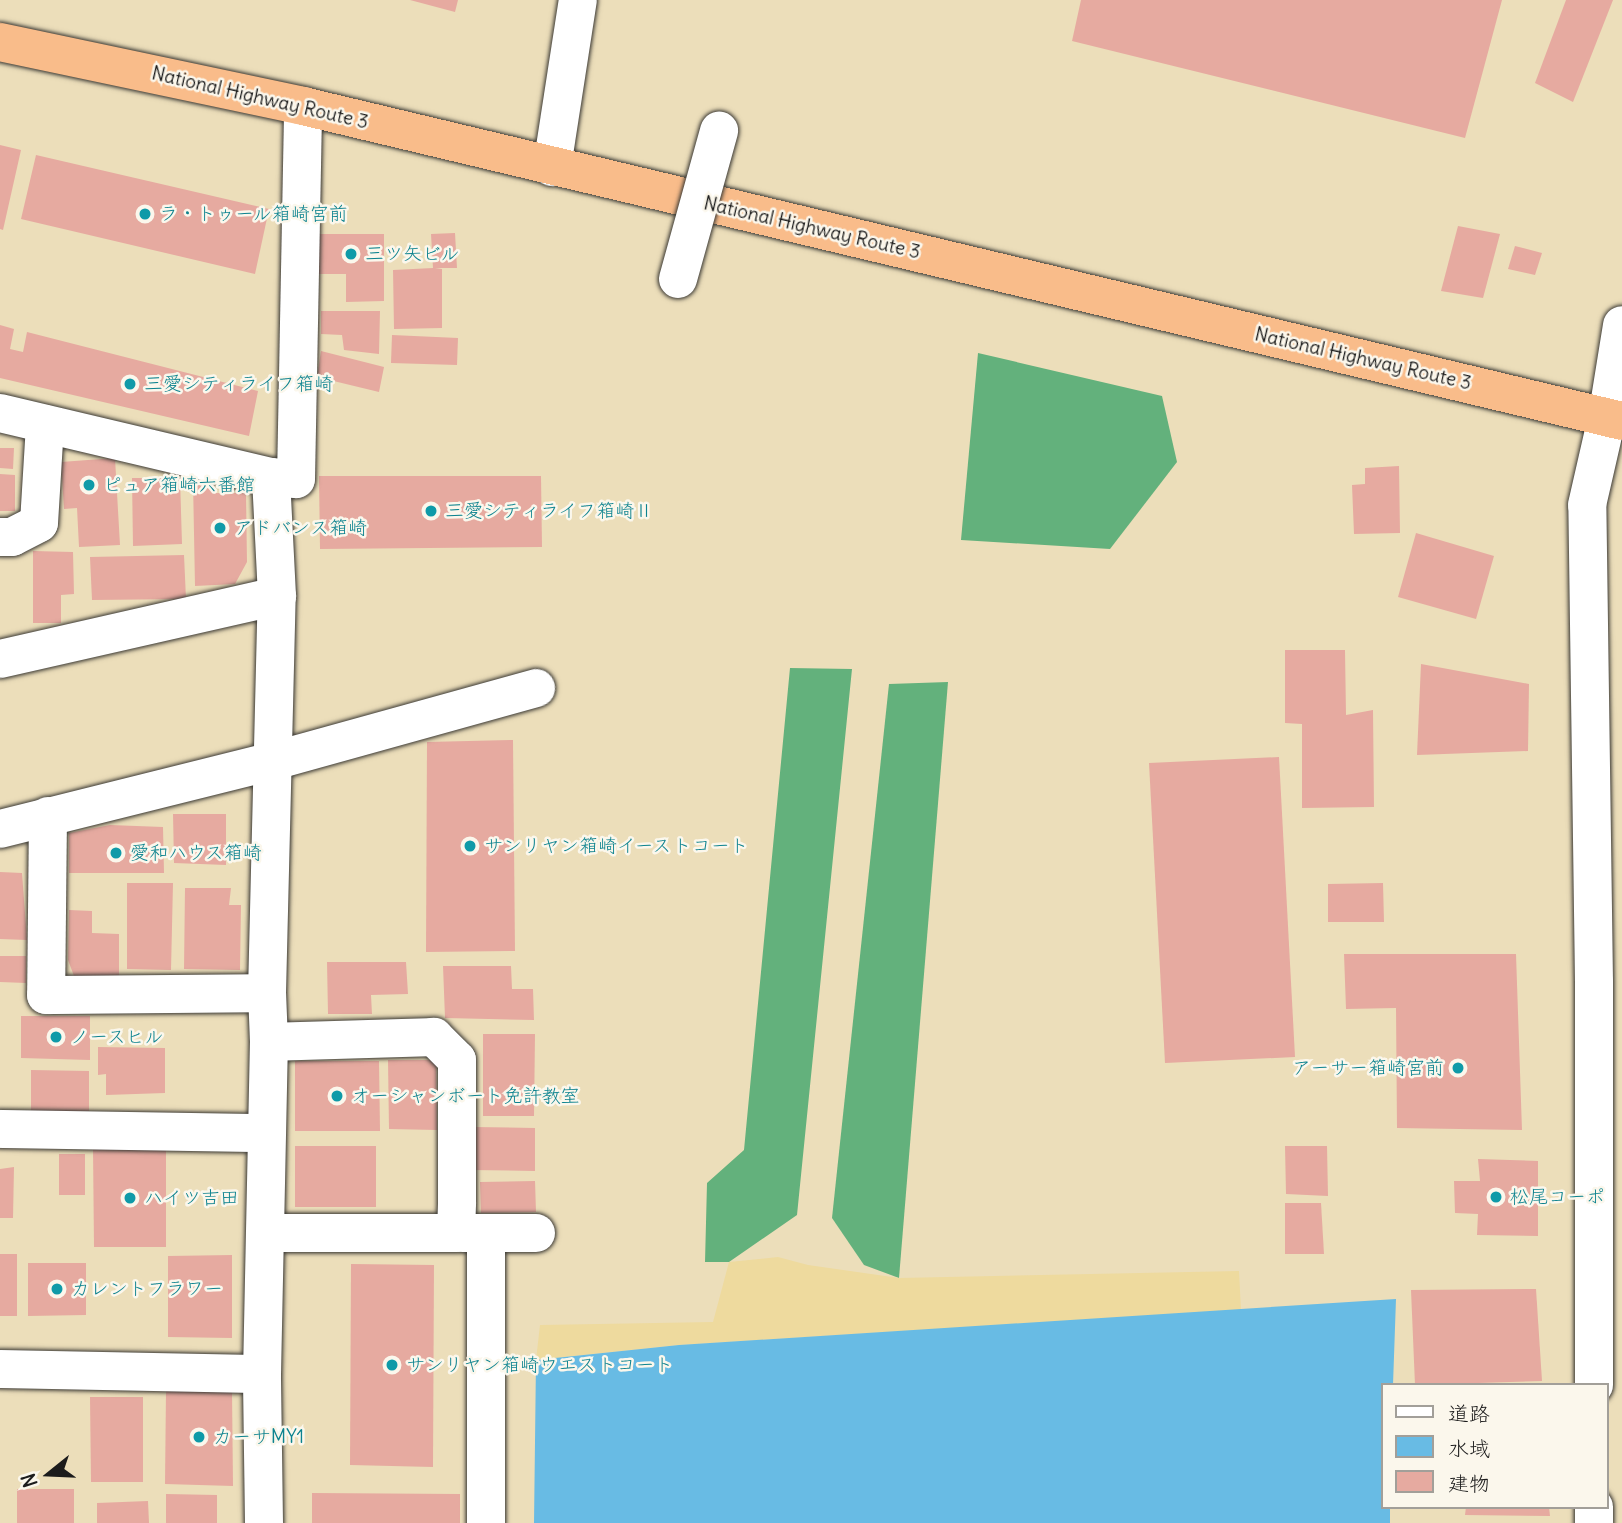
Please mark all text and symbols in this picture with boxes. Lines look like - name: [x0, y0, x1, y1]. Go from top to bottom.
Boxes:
- street label: National Highway Route 3: [149, 62, 371, 134]
- street label: National Highway Route 3: [701, 192, 923, 264]
- place label: ラ・トゥール箱崎宮前: [159, 203, 349, 225]
- marker: ラ・トゥール箱崎宮前: [137, 206, 153, 222]
- place label: 三ツ矢ビル: [365, 243, 460, 265]
- marker: 三ツ矢ビル: [343, 246, 359, 262]
- street label: National Highway Route 3: [1252, 323, 1474, 395]
- place label: 三愛シティライフ箱崎: [144, 373, 334, 395]
- marker: 三愛シティライフ箱崎: [122, 376, 138, 392]
- place label: ピュア箱崎六番館: [103, 474, 255, 496]
- marker: ピュア箱崎六番館: [81, 477, 97, 493]
- place label: 三愛シティライフ箱崎Ⅱ: [445, 500, 654, 522]
- marker: 三愛シティライフ箱崎Ⅱ: [423, 503, 439, 519]
- place label: アドバンス箱崎: [234, 517, 367, 539]
- marker: アドバンス箱崎: [212, 520, 228, 536]
- place label: サンリヤン箱崎イーストコート: [484, 835, 748, 857]
- marker: サンリヤン箱崎イーストコート: [462, 838, 478, 854]
- place label: 愛和ハウス箱崎: [130, 842, 263, 864]
- marker: 愛和ハウス箱崎: [108, 845, 124, 861]
- place label: ノースヒル: [70, 1026, 165, 1048]
- marker: ノースヒル: [48, 1029, 64, 1045]
- place label: アーサー箱崎宮前: [1293, 1057, 1444, 1079]
- marker: アーサー箱崎宮前: [1450, 1060, 1466, 1076]
- place label: オーシャンボート免許教室: [351, 1085, 579, 1107]
- marker: オーシャンボート免許教室: [329, 1088, 345, 1104]
- place label: 松尾コーポ: [1510, 1186, 1605, 1208]
- place label: ハイツ吉田: [144, 1187, 239, 1209]
- marker: 松尾コーポ: [1488, 1189, 1504, 1205]
- marker: ハイツ吉田: [122, 1190, 138, 1206]
- place label: カレントフラワー: [71, 1278, 223, 1300]
- marker: カレントフラワー: [49, 1281, 65, 1297]
- place label: サンリヤン箱崎ウエストコート: [406, 1354, 672, 1376]
- marker: サンリヤン箱崎ウエストコート: [384, 1357, 400, 1373]
- legend: [1380, 1383, 1608, 1509]
- text: 道路: [1448, 1400, 1490, 1427]
- place label: カーサMY1: [213, 1426, 303, 1448]
- marker: カーサMY1: [191, 1429, 207, 1445]
- text: 水域: [1448, 1435, 1490, 1462]
- north arrow: [14, 1439, 84, 1509]
- text: 建物: [1448, 1470, 1490, 1497]
- text: N: [16, 1471, 42, 1490]

